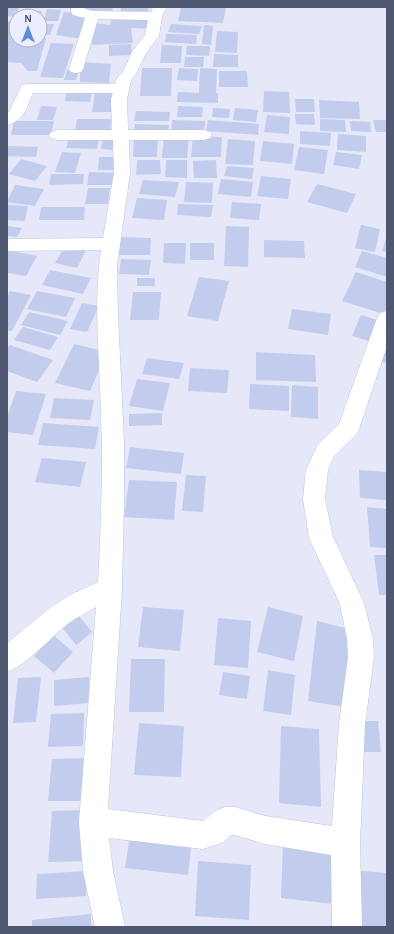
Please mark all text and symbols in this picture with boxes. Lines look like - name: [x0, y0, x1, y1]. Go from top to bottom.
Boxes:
- north arrow: [8, 8, 48, 48]
- text: N: [24, 13, 32, 24]

